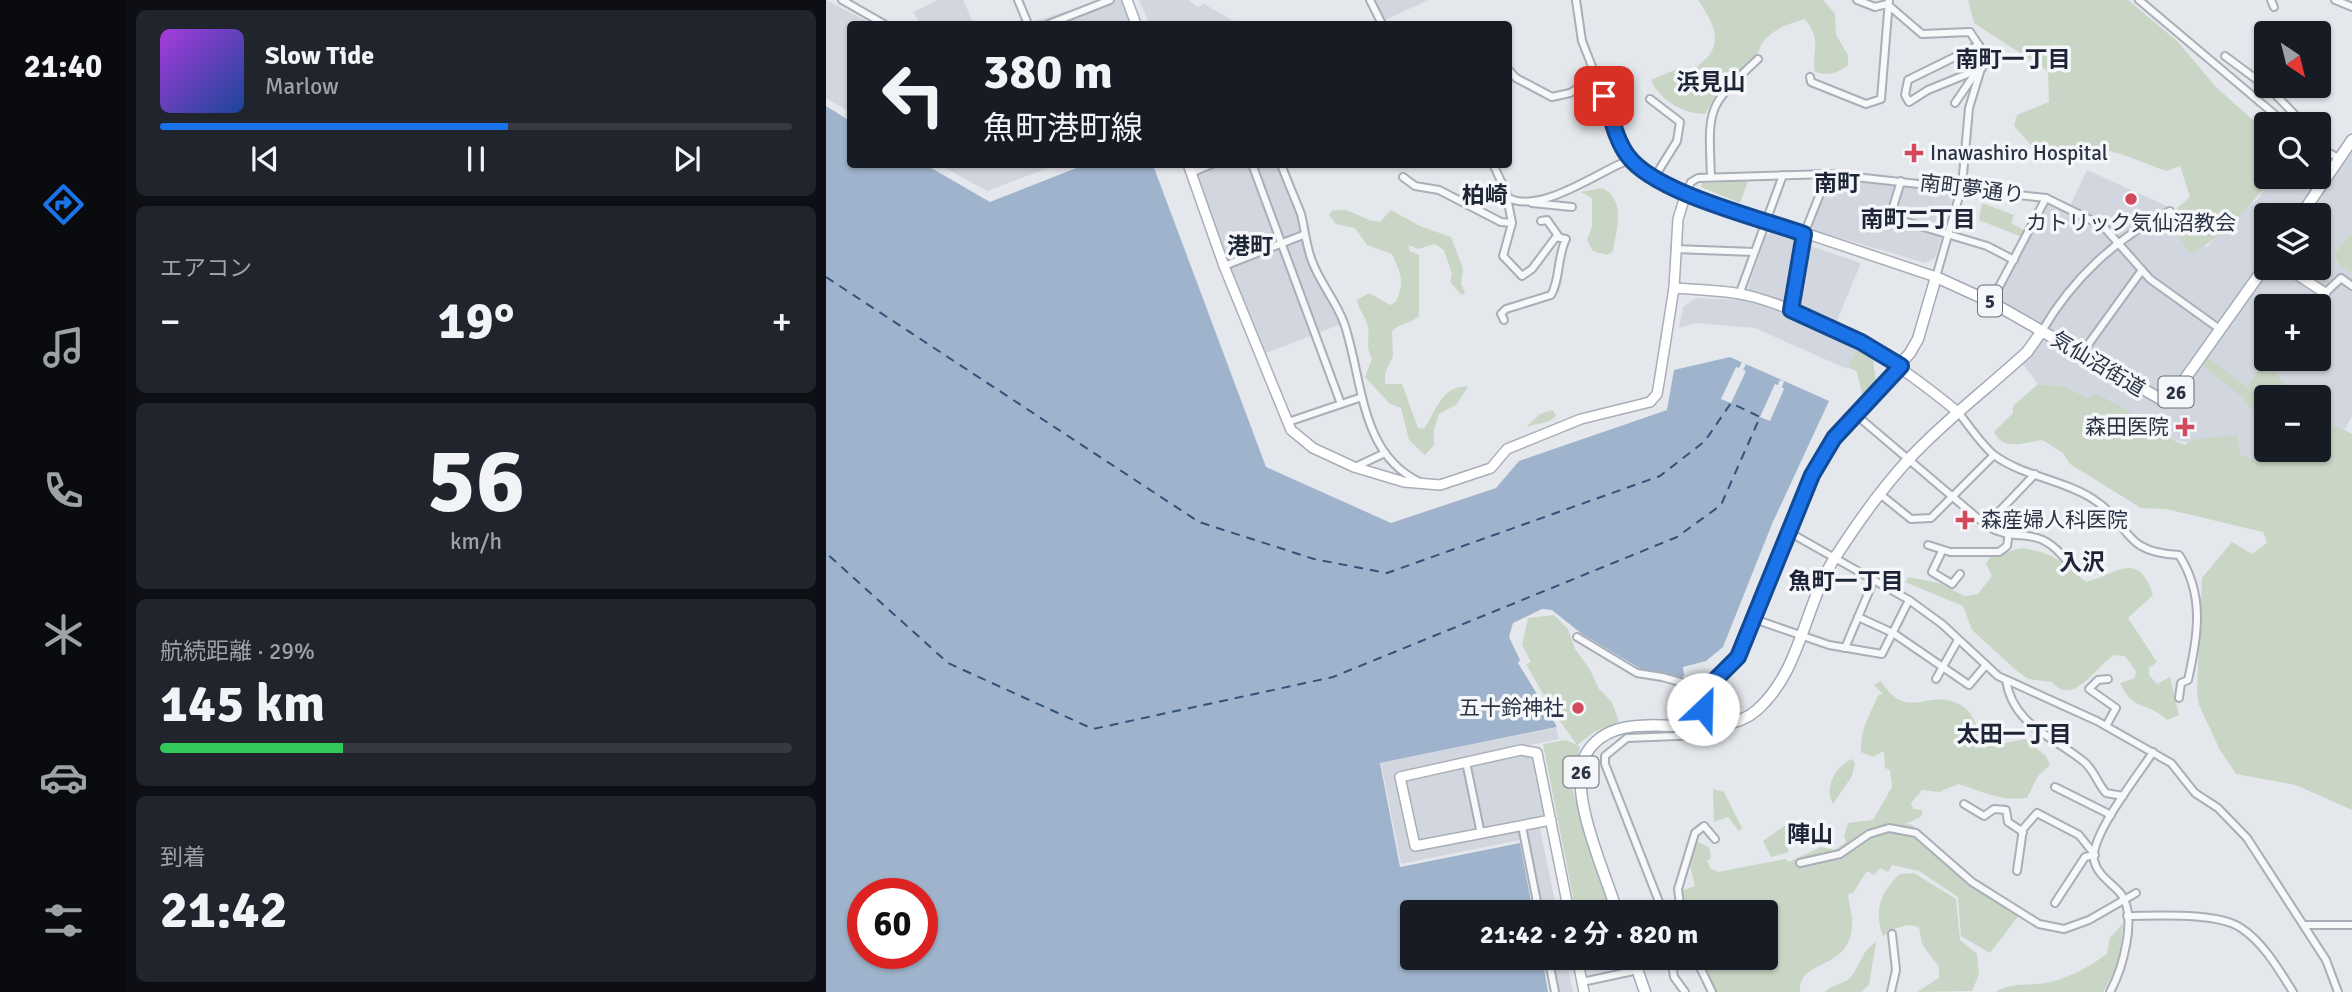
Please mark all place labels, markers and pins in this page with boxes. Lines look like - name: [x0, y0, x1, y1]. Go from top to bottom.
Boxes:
- pin: [1574, 66, 1634, 126]
- place label: Inawashiro Hospital: [1930, 140, 2108, 166]
- marker: Inawashiro Hospital: [1904, 143, 1924, 163]
- marker: カトリック気仙沼教会: [2123, 191, 2139, 207]
- place label: カトリック気仙沼教会: [2026, 210, 2236, 236]
- place label: 森田医院: [2085, 414, 2169, 440]
- marker: 森田医院: [2175, 417, 2195, 437]
- place label: 森産婦人科医院: [1981, 507, 2128, 533]
- marker: 森産婦人科医院: [1955, 510, 1975, 530]
- place label: 五十鈴神社: [1459, 695, 1564, 721]
- marker: 五十鈴神社: [1570, 700, 1586, 716]

